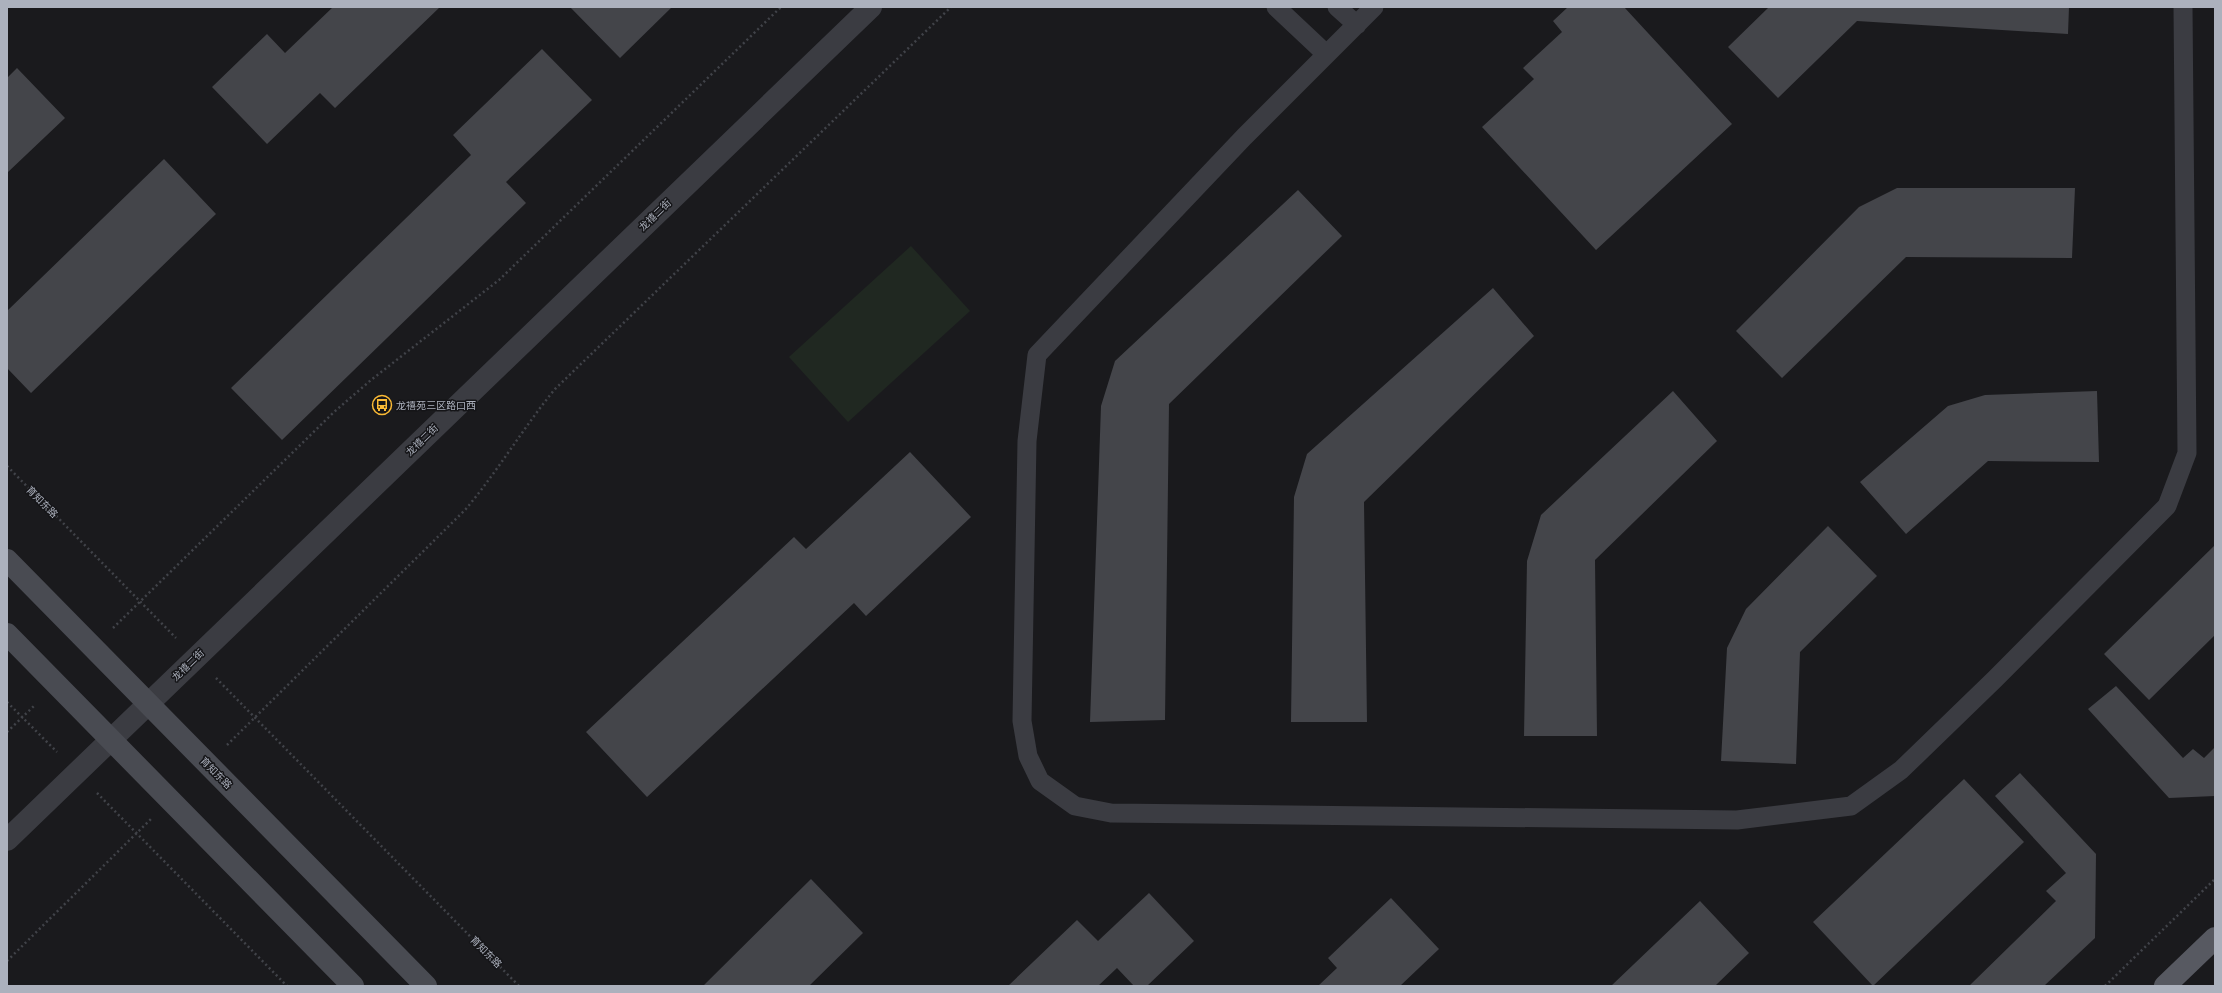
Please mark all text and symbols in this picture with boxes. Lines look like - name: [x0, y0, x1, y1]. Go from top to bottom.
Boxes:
- street label: 龙禧二街: [637, 197, 673, 233]
- bus stop icon: 龙禧苑三区路口西: [371, 394, 393, 416]
- place label: 龙禧苑三区路口西: [396, 400, 476, 411]
- street label: 龙禧二街: [404, 422, 440, 458]
- street label: 育知东路: [24, 484, 60, 520]
- street label: 龙禧二街: [170, 647, 206, 683]
- street label: 育知东路: [198, 755, 234, 791]
- street label: 育知东路: [468, 934, 504, 970]

